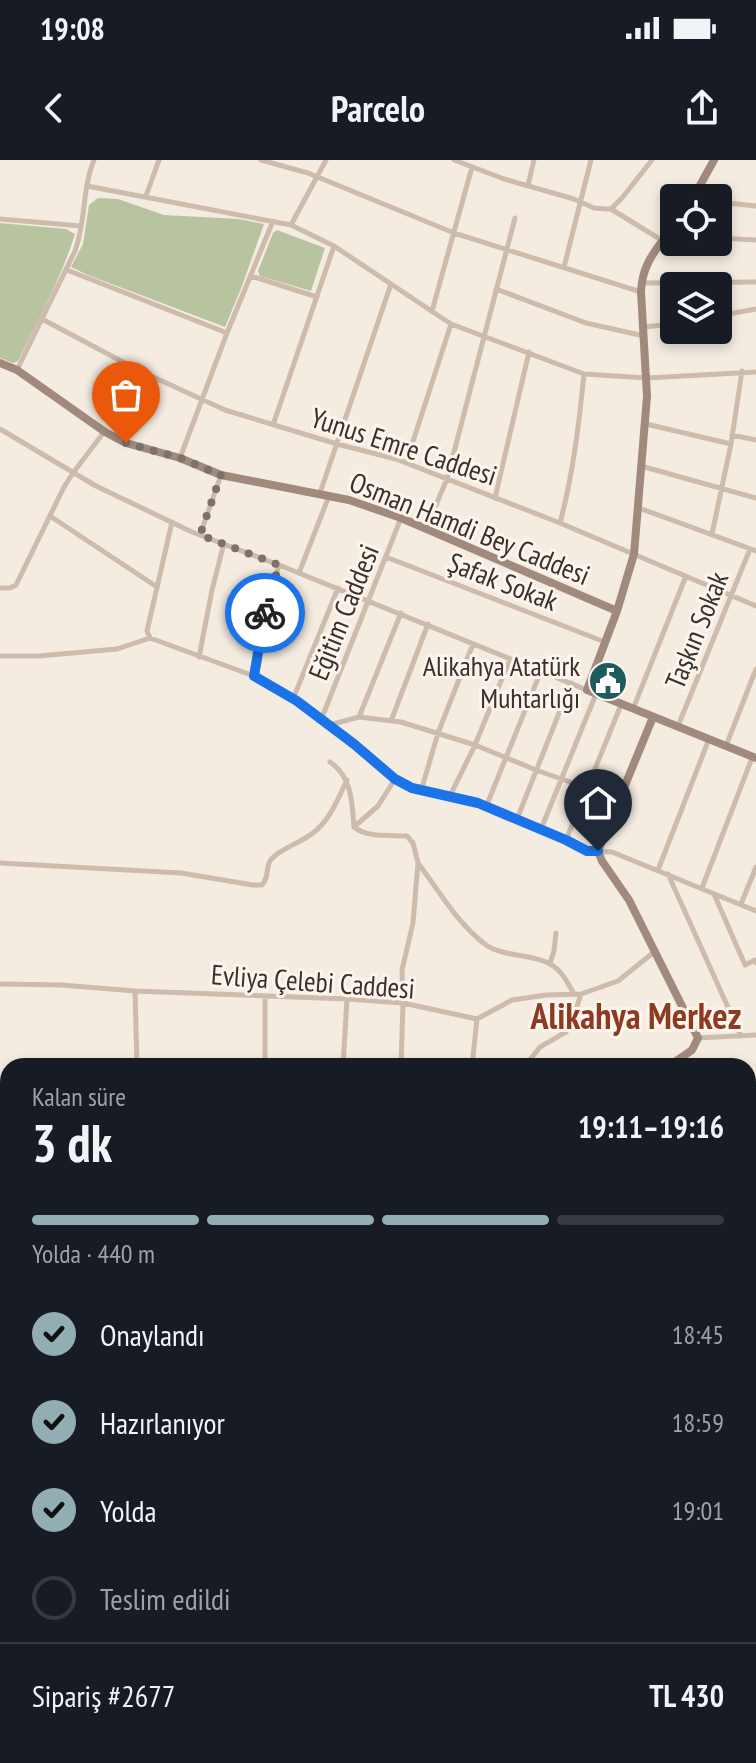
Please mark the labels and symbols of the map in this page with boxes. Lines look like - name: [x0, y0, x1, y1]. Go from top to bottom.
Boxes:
- pin: [92, 361, 160, 443]
- street label: Yunus Emre Caddesi: [306, 399, 502, 493]
- street label: Osman Hamdi Bey Caddesi: [344, 463, 596, 593]
- street label: Eğitim Caddesi: [299, 539, 387, 685]
- street label: Şafak Sokak: [443, 543, 563, 619]
- street label: Taşkın Sokak: [656, 566, 736, 694]
- courier: [225, 573, 305, 653]
- place label: Alikahya Atatürk Muhtarlığı: [423, 647, 580, 716]
- public building icon: Alikahya Atatürk Muhtarlığı: [587, 660, 629, 702]
- pin: [564, 769, 632, 851]
- street label: Evliya Çelebi Caddesi: [210, 955, 416, 1007]
- district label: Alikahya Merkez: [530, 992, 741, 1039]

